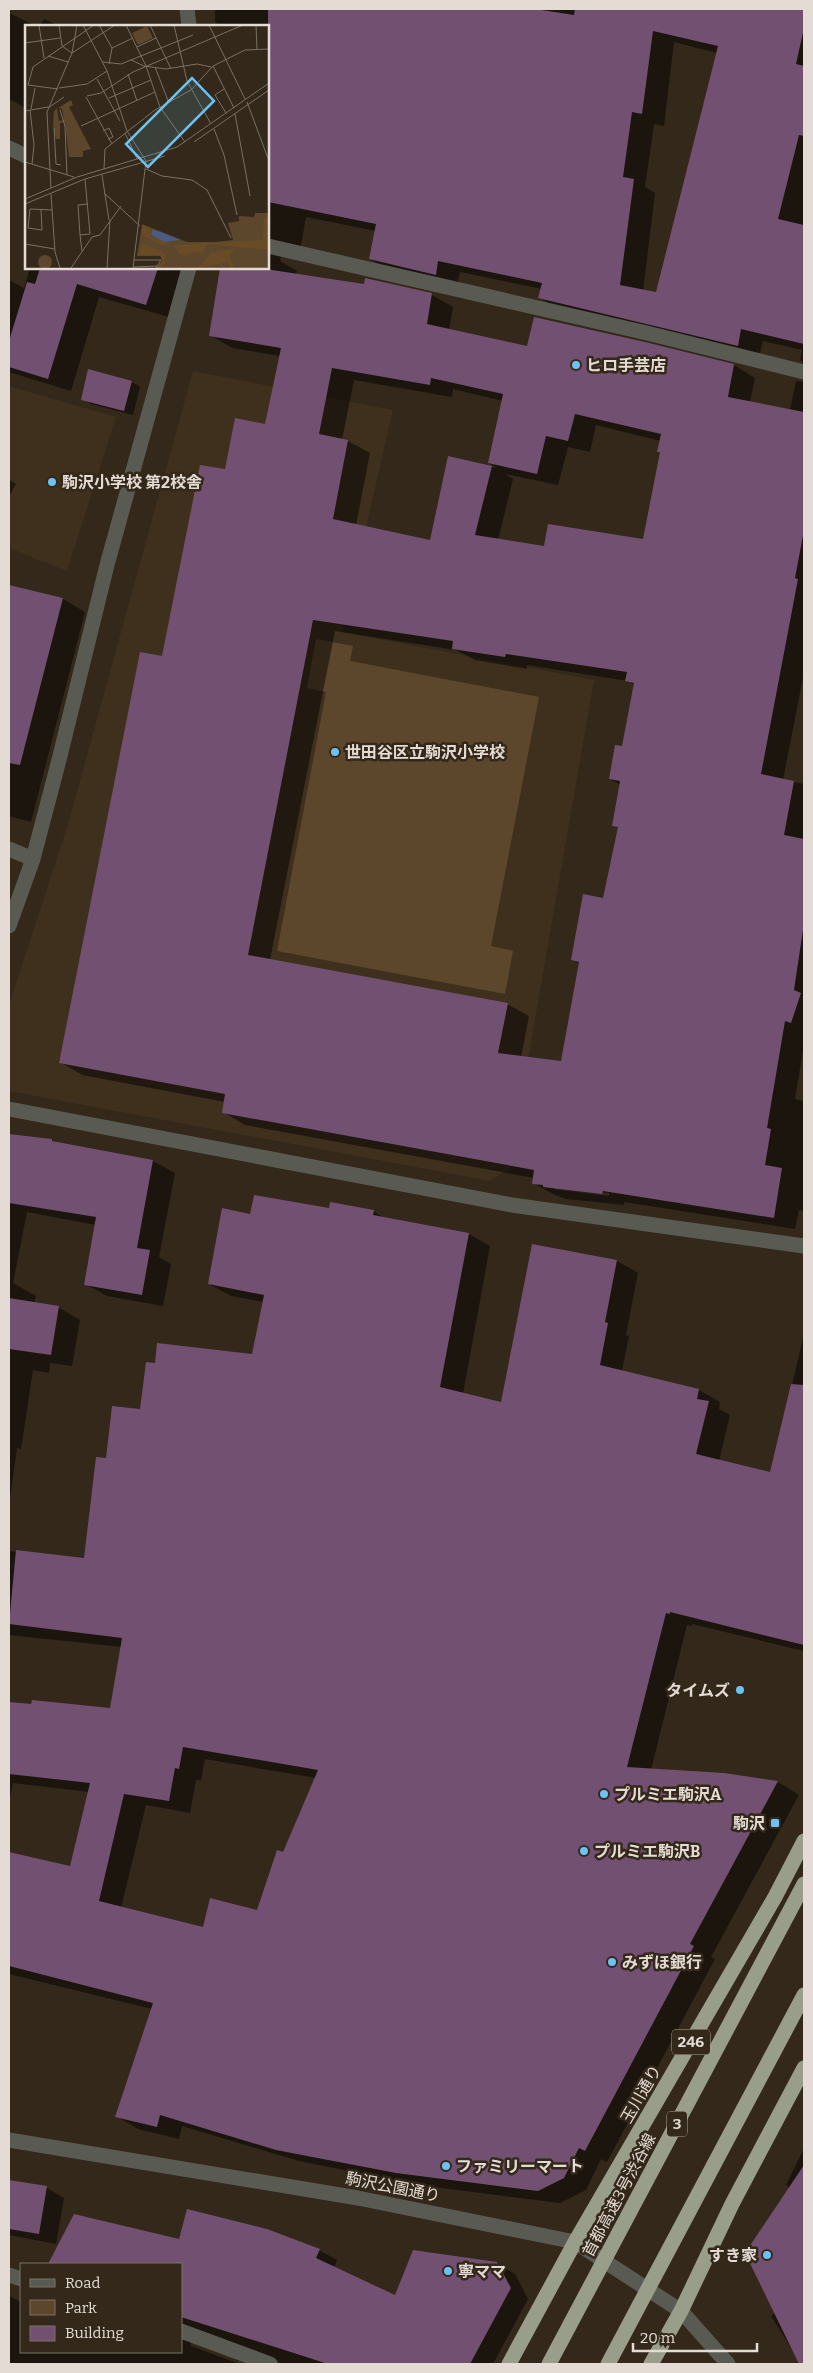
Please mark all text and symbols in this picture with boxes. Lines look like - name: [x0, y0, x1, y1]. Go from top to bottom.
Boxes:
- inset map: [25, 25, 269, 269]
- place label: ヒロ手芸店: [586, 356, 666, 375]
- marker: ヒロ手芸店: [570, 359, 582, 371]
- place label: 駒沢小学校 第2校舎: [62, 473, 202, 492]
- marker: 駒沢小学校 第2校舎: [46, 476, 58, 488]
- place label: 世田谷区立駒沢小学校: [345, 743, 505, 762]
- marker: 世田谷区立駒沢小学校: [329, 746, 341, 758]
- place label: タイムズ: [666, 1681, 730, 1700]
- marker: タイムズ: [734, 1684, 746, 1696]
- place label: プルミエ駒沢A: [614, 1785, 722, 1804]
- marker: プルミエ駒沢A: [598, 1788, 610, 1800]
- place label: 駒沢: [733, 1814, 765, 1833]
- marker: 駒沢: [769, 1817, 781, 1829]
- place label: プルミエ駒沢B: [594, 1842, 700, 1861]
- marker: プルミエ駒沢B: [578, 1845, 590, 1857]
- place label: みずほ銀行: [622, 1953, 702, 1972]
- marker: みずほ銀行: [606, 1956, 618, 1968]
- road number: 246: [672, 2030, 710, 2054]
- street label: 玉川通り: [617, 2062, 665, 2126]
- road number: 3: [667, 2112, 687, 2136]
- street label: 首都高速3号渋谷線: [578, 2130, 660, 2260]
- place label: ファミリーマート: [456, 2157, 584, 2176]
- marker: ファミリーマート: [440, 2160, 452, 2172]
- street label: 駒沢公園通り: [344, 2169, 442, 2205]
- place label: すき家: [709, 2246, 757, 2265]
- marker: すき家: [761, 2249, 773, 2261]
- place label: 寧ママ: [458, 2262, 506, 2281]
- legend: [20, 2263, 182, 2353]
- marker: 寧ママ: [442, 2265, 454, 2277]
- text: Road: [65, 2274, 100, 2292]
- text: Park: [65, 2299, 97, 2317]
- scale bar: [633, 2320, 757, 2352]
- text: Building: [65, 2324, 124, 2342]
- text: 20 m: [640, 2329, 676, 2347]

